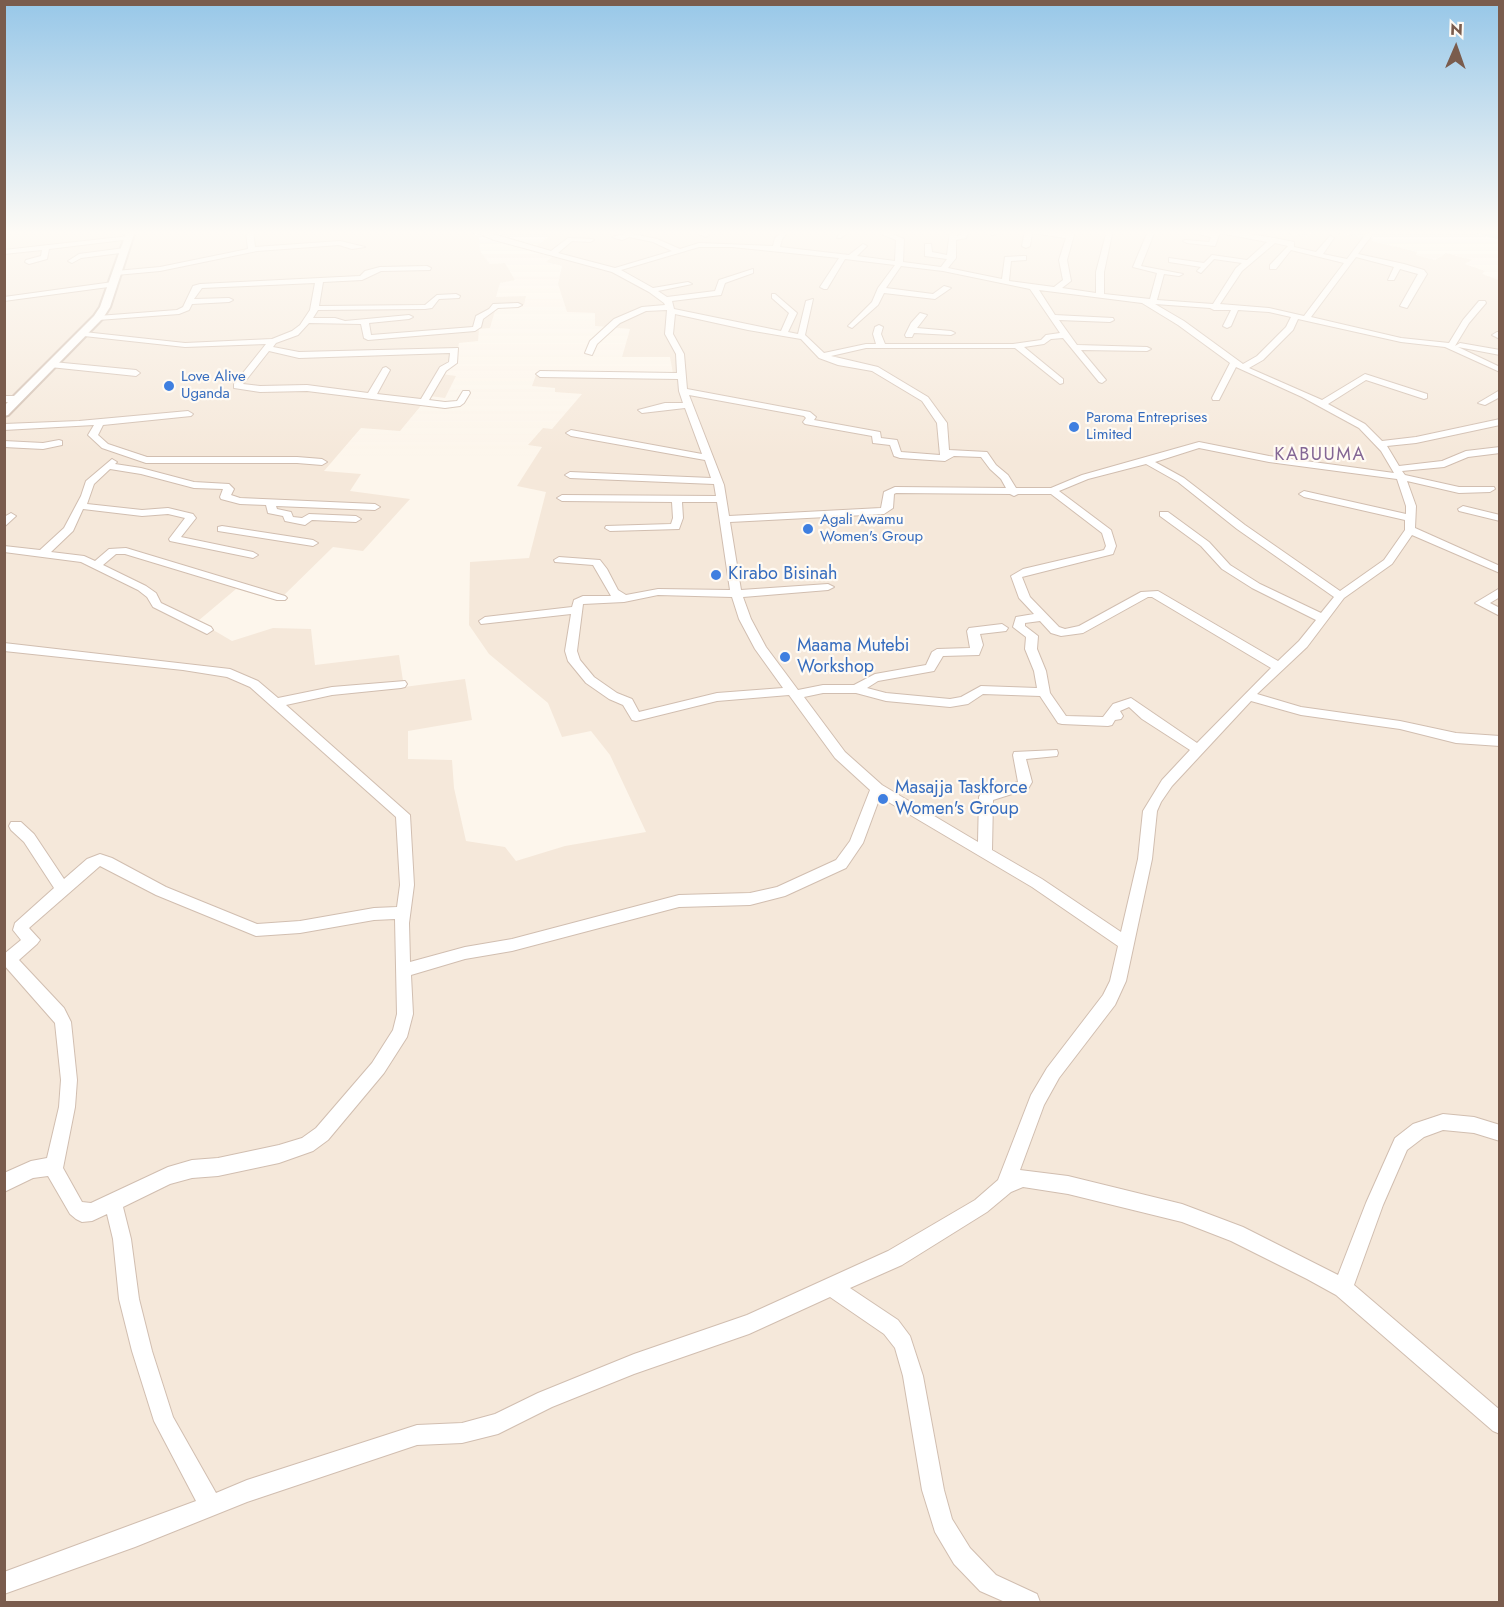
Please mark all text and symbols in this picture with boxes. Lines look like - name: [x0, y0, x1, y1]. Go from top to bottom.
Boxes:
- north arrow: [1426, 18, 1486, 78]
- text: N: [1450, 18, 1463, 41]
- place label: Love Alive Uganda: [181, 368, 246, 403]
- marker: Love Alive Uganda: [162, 379, 176, 393]
- place label: Paroma Entreprises Limited: [1086, 409, 1207, 444]
- marker: Paroma Entreprises Limited: [1067, 420, 1081, 434]
- district label: KABUUMA: [1274, 445, 1366, 467]
- place label: Agali Awamu Women's Group: [820, 511, 923, 546]
- marker: Agali Awamu Women's Group: [801, 522, 815, 536]
- place label: Kirabo Bisinah: [728, 564, 837, 586]
- marker: Kirabo Bisinah: [709, 568, 723, 582]
- place label: Maama Mutebi Workshop: [797, 636, 910, 678]
- marker: Maama Mutebi Workshop: [778, 650, 792, 664]
- place label: Masajja Taskforce Women's Group: [895, 778, 1027, 820]
- marker: Masajja Taskforce Women's Group: [876, 792, 890, 806]

